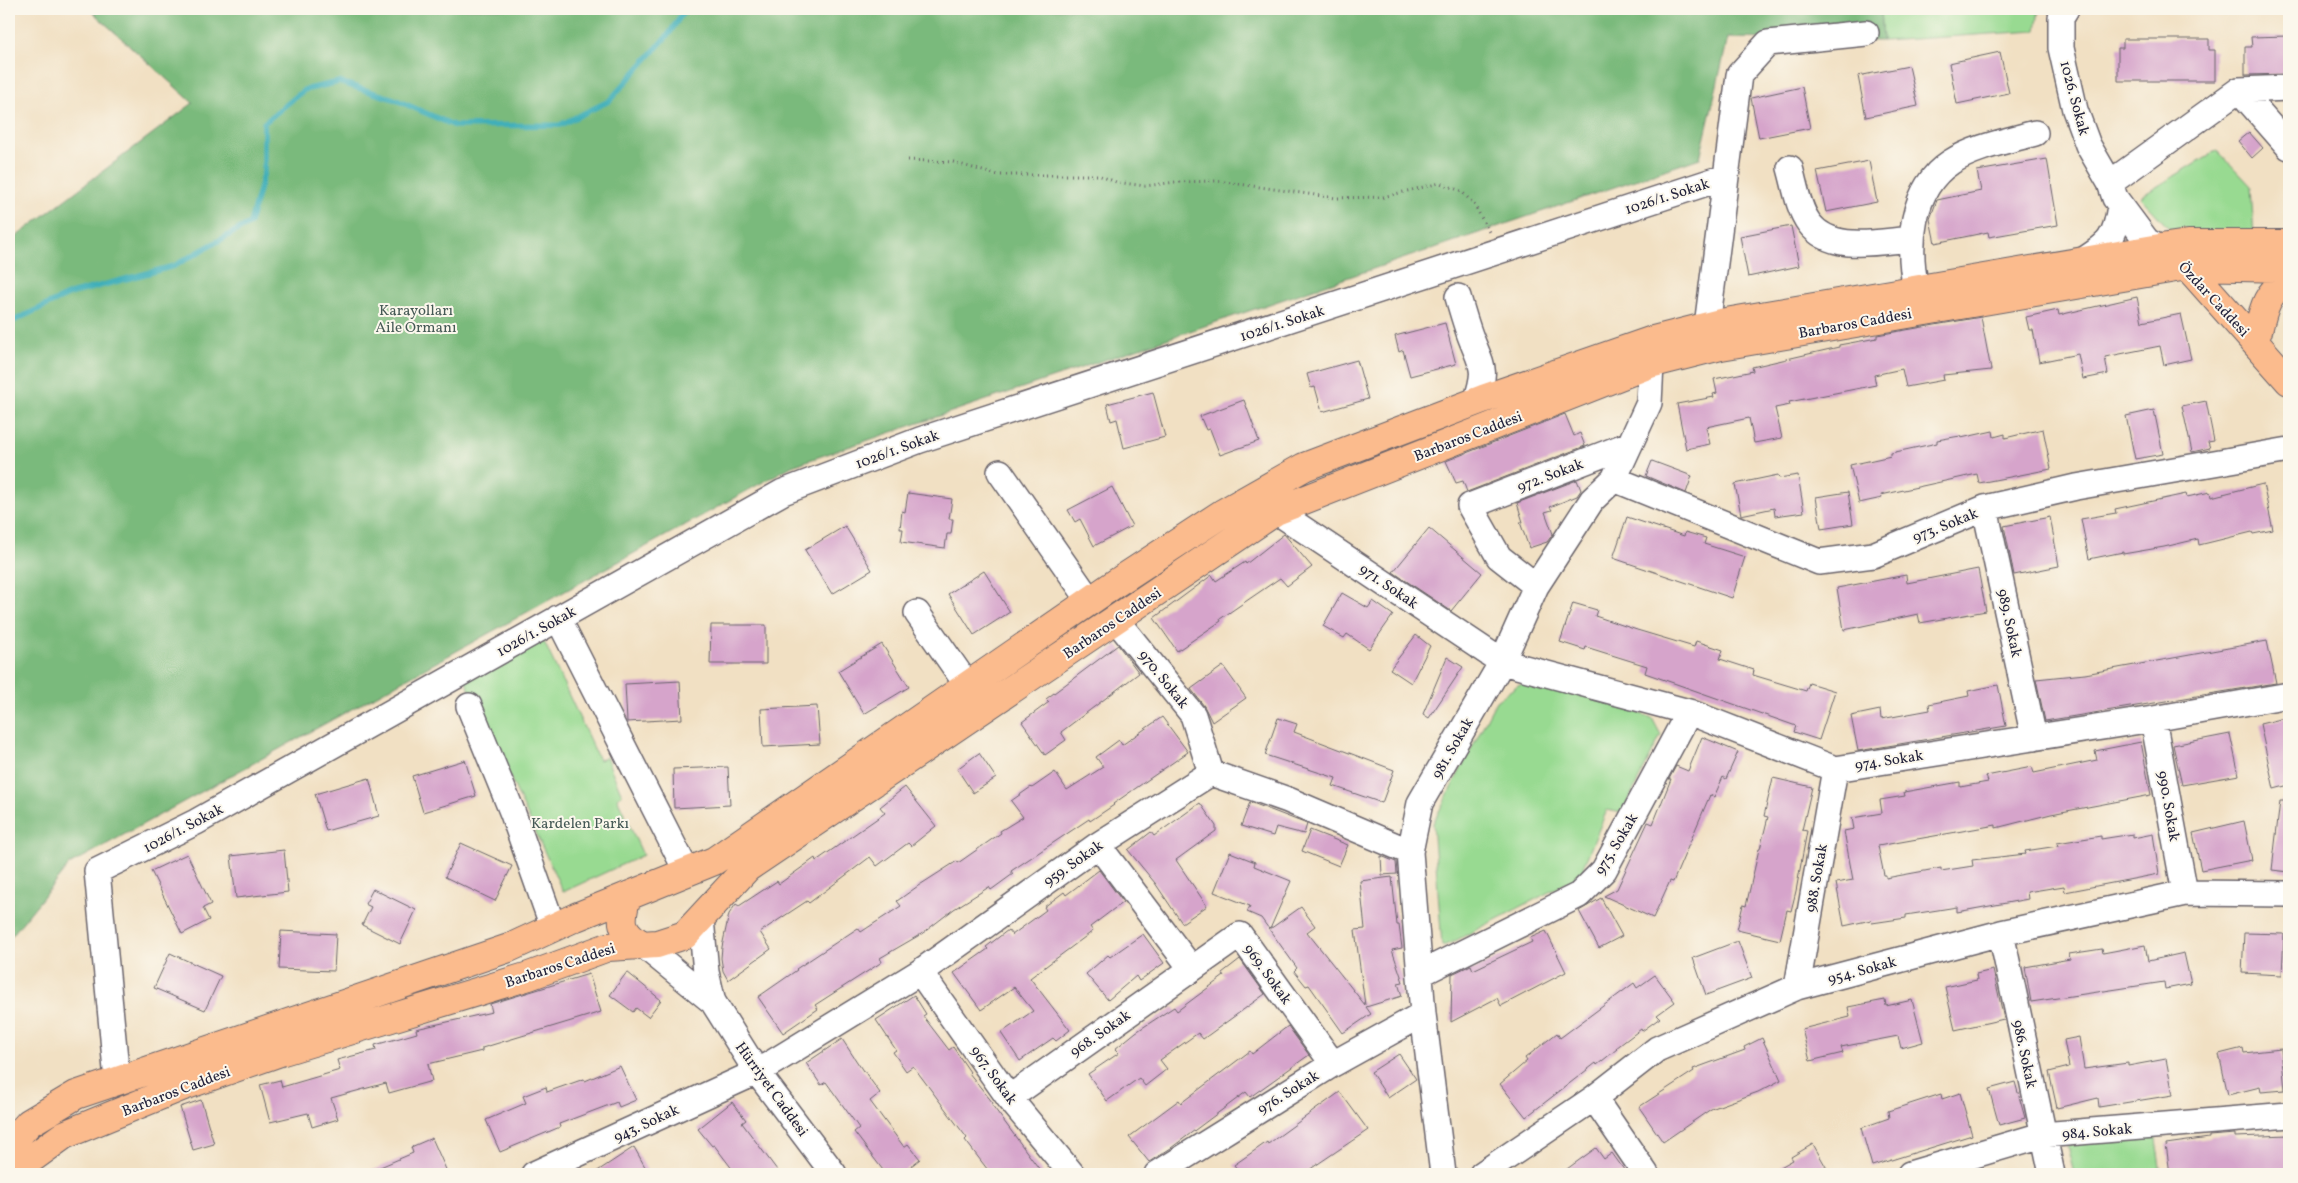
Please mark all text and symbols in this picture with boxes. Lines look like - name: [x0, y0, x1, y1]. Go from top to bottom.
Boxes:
- street label: 1026. Sokak: [2053, 59, 2094, 138]
- street label: 1026/1. Sokak: [1622, 174, 1712, 221]
- street label: Özdar Caddesi: [2173, 258, 2253, 342]
- park label: Karayolları Aile Ormanı: [375, 301, 457, 339]
- street label: 1026/1. Sokak: [1237, 301, 1327, 348]
- street label: Barbaros Caddesi: [1797, 304, 1914, 345]
- street label: Barbaros Caddesi: [1411, 407, 1526, 468]
- street label: 1026/1. Sokak: [853, 426, 942, 475]
- street label: 972. Sokak: [1514, 454, 1587, 499]
- street label: 973. Sokak: [1910, 504, 1981, 549]
- street label: 971. Sokak: [1354, 560, 1422, 615]
- street label: Barbaros Caddesi: [1059, 583, 1166, 665]
- street label: 989. Sokak: [1991, 587, 2026, 660]
- street label: 1026/1. Sokak: [493, 602, 580, 663]
- street label: 970. Sokak: [1133, 646, 1193, 714]
- street label: 981. Sokak: [1427, 714, 1479, 783]
- street label: 974. Sokak: [1854, 746, 1925, 777]
- street label: 990. Sokak: [2151, 769, 2184, 843]
- street label: 1026/1. Sokak: [140, 799, 227, 859]
- street label: 975. Sokak: [1591, 810, 1644, 880]
- park label: Kardelen Parkı: [531, 814, 629, 835]
- street label: 959. Sokak: [1040, 836, 1108, 893]
- street label: 988. Sokak: [1801, 842, 1834, 914]
- street label: Barbaros Caddesi: [503, 939, 618, 994]
- street label: 969. Sokak: [1238, 940, 1296, 1009]
- street label: 954. Sokak: [1826, 952, 1899, 991]
- street label: 968. Sokak: [1066, 1006, 1136, 1063]
- street label: 986. Sokak: [2006, 1018, 2041, 1090]
- street label: Hürriyet Caddesi: [729, 1038, 812, 1142]
- street label: 967. Sokak: [964, 1042, 1021, 1110]
- street label: Barbaros Caddesi: [119, 1062, 234, 1123]
- street label: 976. Sokak: [1254, 1066, 1324, 1120]
- street label: 943. Sokak: [611, 1100, 683, 1149]
- street label: 984. Sokak: [2061, 1119, 2133, 1146]

